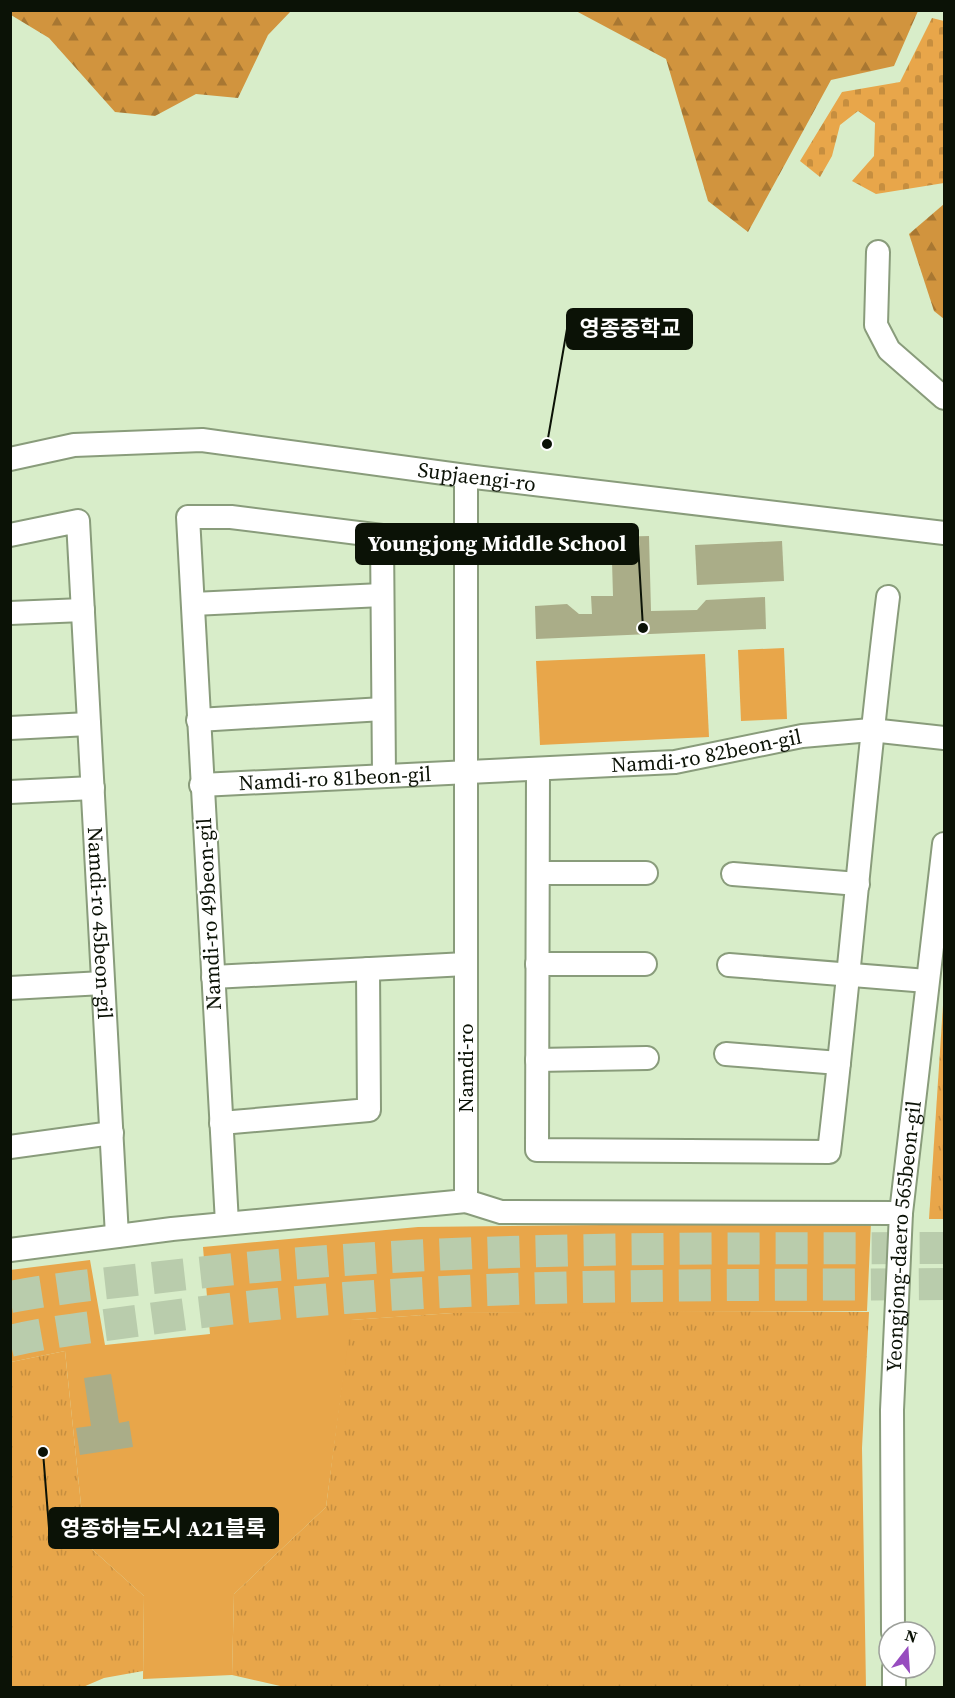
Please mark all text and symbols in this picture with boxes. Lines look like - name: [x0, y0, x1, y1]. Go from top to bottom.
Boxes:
- callout: 영종중학교: [567, 309, 692, 349]
- text: 영종중학교: [579, 313, 681, 343]
- street label: Supjaengi-ro: [416, 455, 538, 498]
- callout: Youngjong Middle School: [356, 524, 638, 564]
- text: Youngjong Middle School: [368, 528, 626, 558]
- street label: Namdi-ro 82beon-gil: [610, 721, 804, 779]
- street label: Namdi-ro 81beon-gil: [238, 759, 432, 797]
- street label: Namdi-ro 49beon-gil: [189, 817, 228, 1011]
- street label: Namdi-ro 45beon-gil: [81, 826, 120, 1020]
- street label: Namdi-ro: [451, 1023, 480, 1113]
- street label: Yeongjong-daero 565beon-gil: [879, 1099, 928, 1373]
- callout: 영종하늘도시 A21블록: [49, 1508, 278, 1548]
- text: 영종하늘도시 A21블록: [60, 1513, 266, 1543]
- north arrow: [877, 1620, 937, 1680]
- text: N: [903, 1623, 921, 1648]

